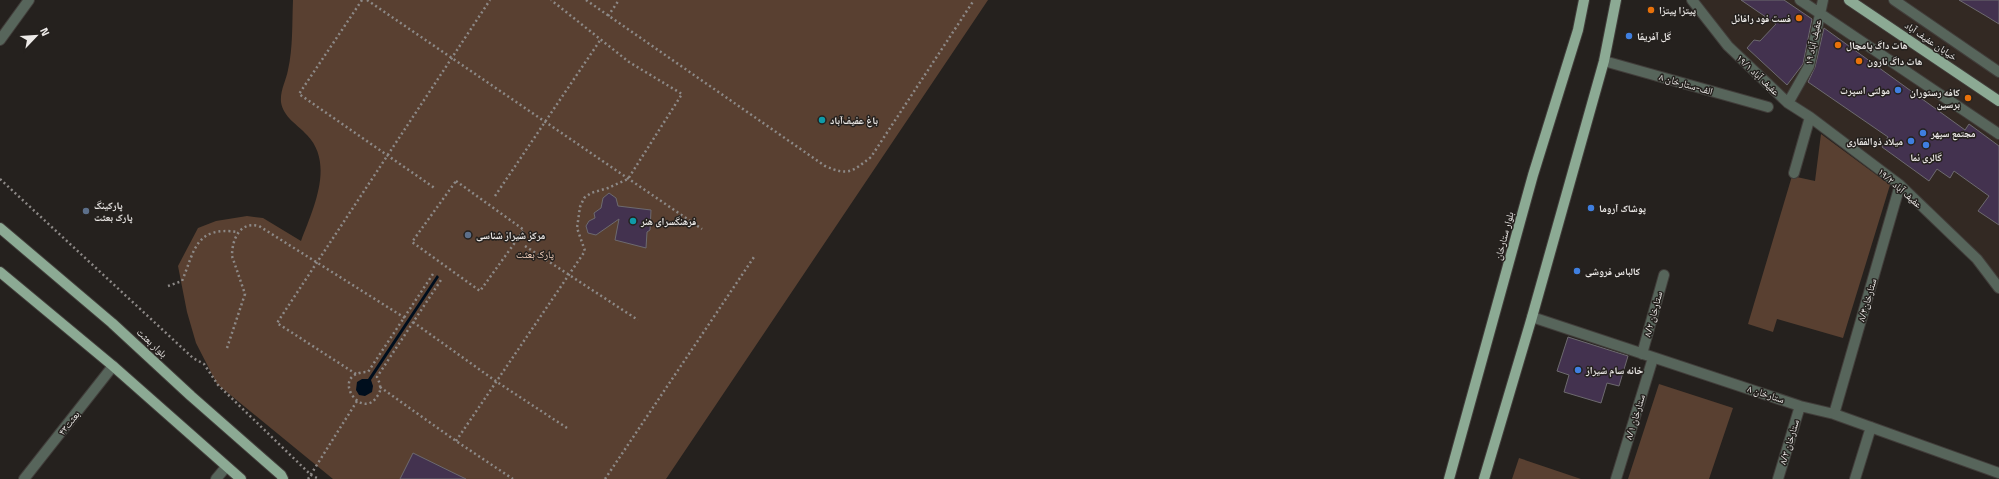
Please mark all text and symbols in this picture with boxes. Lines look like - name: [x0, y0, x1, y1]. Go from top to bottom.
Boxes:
- place label: پیتزا پیتزا: [1659, 3, 1697, 18]
- marker: پیتزا پیتزا: [1646, 5, 1656, 15]
- place label: فست فود رافائل: [1731, 11, 1791, 26]
- marker: فست فود رافائل: [1794, 13, 1804, 23]
- north arrow: [16, 16, 56, 56]
- street label: عفیف آباد ۱۹: [1801, 18, 1825, 66]
- street label: خیابان عفیف آباد: [1902, 18, 1961, 64]
- text: N: [36, 25, 54, 39]
- place label: گل آفریقا: [1637, 29, 1672, 44]
- marker: گل آفریقا: [1624, 31, 1634, 41]
- place label: هات داگ پامچال: [1846, 38, 1908, 53]
- marker: هات داگ پامچال: [1833, 40, 1843, 50]
- street label: عفیف آباد ۱۹/۱: [1733, 51, 1783, 99]
- place label: هات داگ نارون: [1867, 54, 1923, 69]
- marker: هات داگ نارون: [1854, 56, 1864, 66]
- street label: ۸ الف-ستارخان: [1657, 69, 1715, 99]
- place label: مولتی اسپرت: [1840, 83, 1890, 98]
- marker: مولتی اسپرت: [1893, 85, 1903, 95]
- place label: کافه رستوران برسین: [1910, 85, 1961, 112]
- marker: کافه رستوران برسین: [1963, 93, 1973, 103]
- place label: باغ عفیف‌آباد: [830, 113, 878, 128]
- marker: باغ عفیف‌آباد: [817, 115, 827, 125]
- place label: مجتمع سپهر: [1930, 126, 1976, 141]
- marker: مجتمع سپهر: [1918, 128, 1928, 138]
- place label: میلاد ذوالفقاری: [1846, 134, 1903, 149]
- marker: میلاد ذوالفقاری: [1906, 136, 1916, 146]
- marker: گالری نما: [1921, 140, 1931, 150]
- place label: گالری نما: [1910, 150, 1942, 165]
- street label: عفیف آباد ۱۹/۲: [1875, 164, 1925, 212]
- place label: پارکینگ پارک بعثت: [94, 198, 133, 225]
- place label: پوشاک آروما: [1599, 201, 1647, 216]
- marker: پوشاک آروما: [1586, 203, 1596, 213]
- marker: پارکینگ پارک بعثت: [81, 206, 91, 216]
- street label: بلوار ستارخان: [1490, 210, 1518, 262]
- place label: فرهنگسرای هنر: [640, 214, 696, 229]
- marker: فرهنگسرای هنر: [628, 216, 638, 226]
- place label: مرکز شیراز شناسی: [476, 228, 546, 243]
- marker: مرکز شیراز شناسی: [463, 230, 473, 240]
- park label: پارک بعثت: [516, 247, 554, 262]
- place label: کالباس فروشی: [1585, 264, 1641, 279]
- marker: کالباس فروشی: [1572, 266, 1582, 276]
- street label: ستارخان۸/۴: [1854, 276, 1880, 323]
- street label: ستارخان ۸/۲: [1640, 289, 1666, 338]
- street label: بلوار بعثت: [133, 325, 171, 361]
- place label: خانه سام شیراز: [1585, 363, 1644, 378]
- marker: خانه سام شیراز: [1573, 365, 1583, 375]
- street label: ستارخان ۸: [1746, 381, 1787, 407]
- street label: ستارخان ۸/۱: [1621, 392, 1649, 441]
- street label: بعثت۴۳: [55, 407, 84, 439]
- street label: ستارخان ۸/۳: [1775, 417, 1803, 466]

